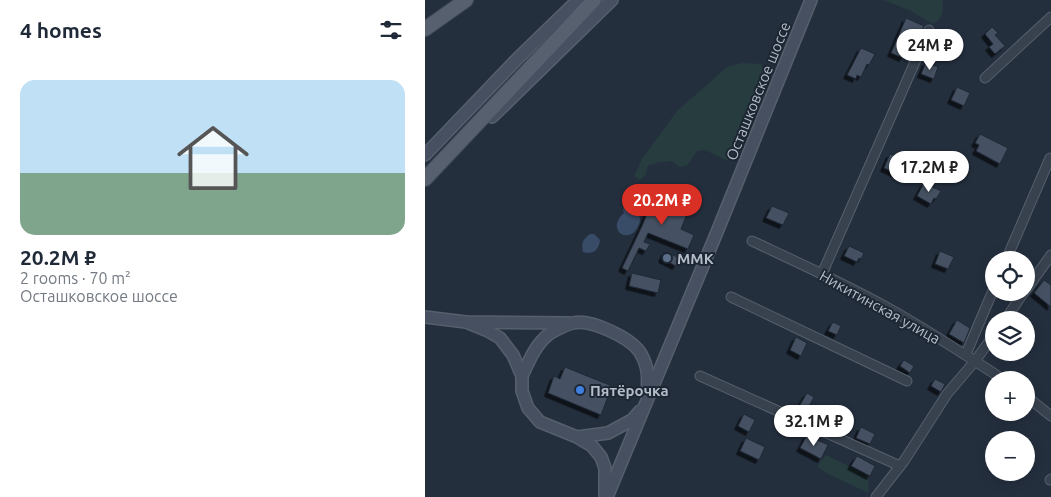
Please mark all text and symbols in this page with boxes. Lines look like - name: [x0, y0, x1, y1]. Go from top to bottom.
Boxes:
- icon: filters: [377, 16, 405, 44]
- text: 4 homes: [20, 18, 102, 42]
- street label: Осташковское шоссе: [722, 19, 794, 163]
- pin: 24M ₽: [895, 28, 965, 71]
- text: 24M ₽: [907, 36, 953, 54]
- icon: home: [168, 113, 258, 203]
- pin: 17.2M ₽: [883, 150, 975, 193]
- text: 17.2M ₽: [900, 158, 958, 176]
- pin: 20.2M ₽: [616, 184, 708, 226]
- text: 20.2M ₽: [633, 191, 691, 209]
- text: 20.2M ₽: [20, 245, 96, 269]
- place label: ММК: [677, 250, 714, 267]
- map controls: [985, 251, 1035, 481]
- button: locate: [985, 251, 1035, 301]
- marker: ММК: [661, 252, 673, 264]
- street label: Никитинская улица: [817, 267, 943, 347]
- text: 2 rooms · 70 m²: [20, 269, 131, 287]
- text: Осташковское шоссе: [20, 287, 178, 305]
- button: layers: [985, 311, 1035, 361]
- button: +: [985, 371, 1035, 421]
- place label: Пятёрочка: [590, 382, 669, 399]
- marker: Пятёрочка: [574, 384, 586, 396]
- pin: 32.1M ₽: [768, 404, 860, 447]
- text: 32.1M ₽: [785, 412, 843, 430]
- button: −: [985, 431, 1035, 481]

